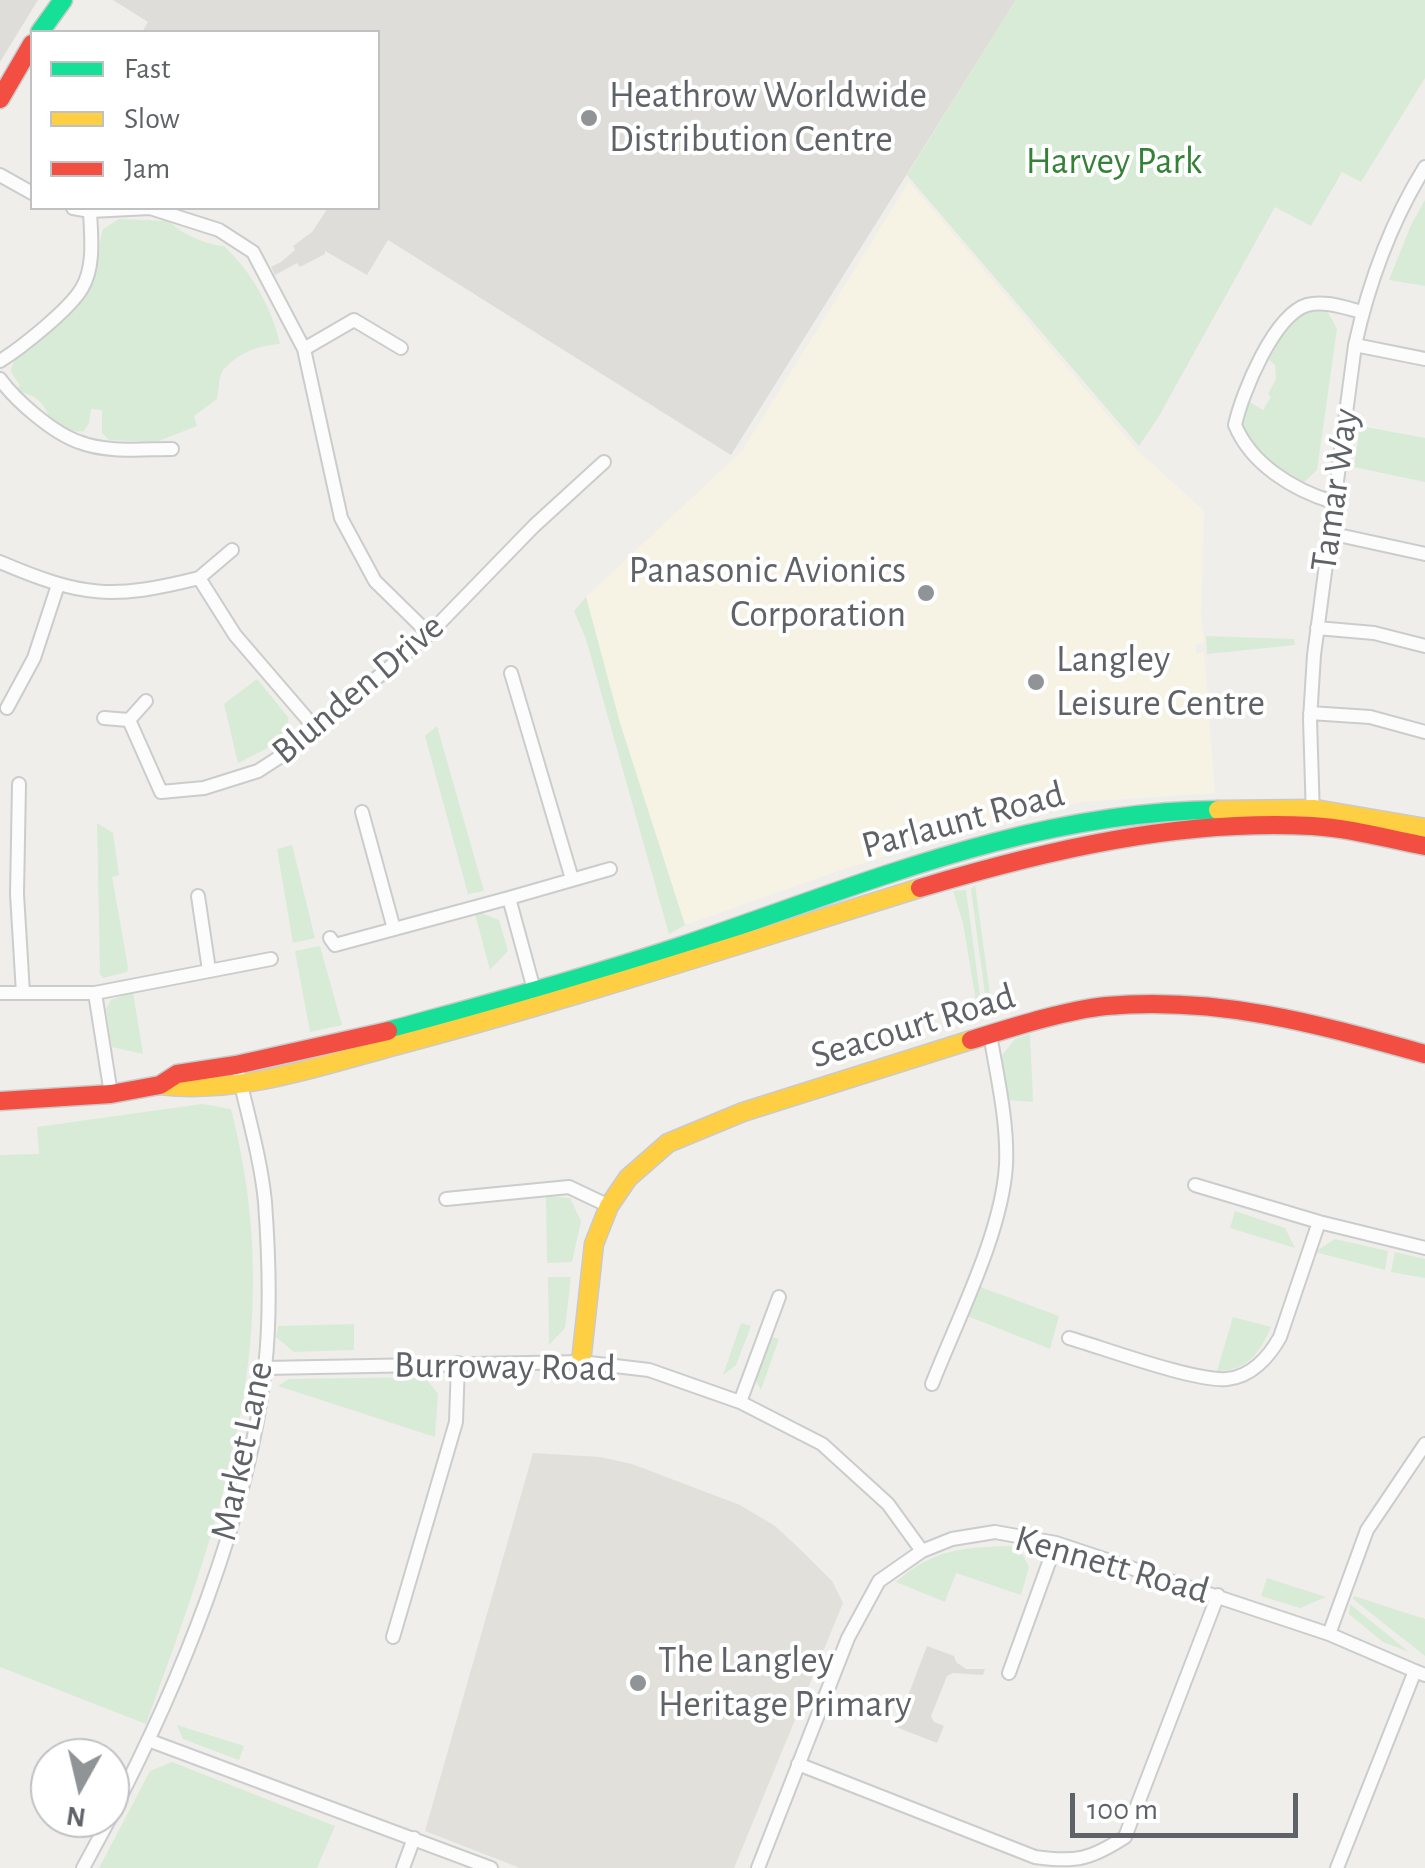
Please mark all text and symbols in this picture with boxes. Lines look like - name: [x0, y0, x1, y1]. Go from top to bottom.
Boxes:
- legend: [30, 30, 380, 210]
- text: Fast: [124, 54, 171, 84]
- place label: Heathrow Worldwide Distribution Centre: [609, 73, 927, 162]
- text: Slow: [124, 104, 180, 134]
- marker: Heathrow Worldwide Distribution Centre: [578, 107, 600, 129]
- park label: Harvey Park: [1026, 139, 1202, 185]
- text: Jam: [124, 154, 170, 184]
- street label: Tamar Way: [1301, 405, 1369, 575]
- place label: Panasonic Avionics Corporation: [629, 548, 906, 638]
- marker: Panasonic Avionics Corporation: [915, 582, 937, 604]
- street label: Blunden Drive: [263, 604, 453, 774]
- place label: Langley Leisure Centre: [1056, 637, 1265, 726]
- marker: Langley Leisure Centre: [1025, 671, 1047, 693]
- street label: Parlaunt Road: [857, 771, 1069, 869]
- street label: Seacourt Road: [806, 973, 1020, 1079]
- street label: Burroway Road: [394, 1342, 616, 1392]
- street label: Market Lane: [201, 1357, 283, 1545]
- street label: Kennett Road: [1010, 1516, 1214, 1614]
- place label: The Langley Heritage Primary: [658, 1638, 911, 1728]
- marker: The Langley Heritage Primary: [627, 1672, 649, 1694]
- north arrow: [30, 1738, 130, 1838]
- scale bar: [1075, 1773, 1302, 1835]
- text: 100 m: [1087, 1795, 1158, 1825]
- text: N: [65, 1801, 88, 1831]

